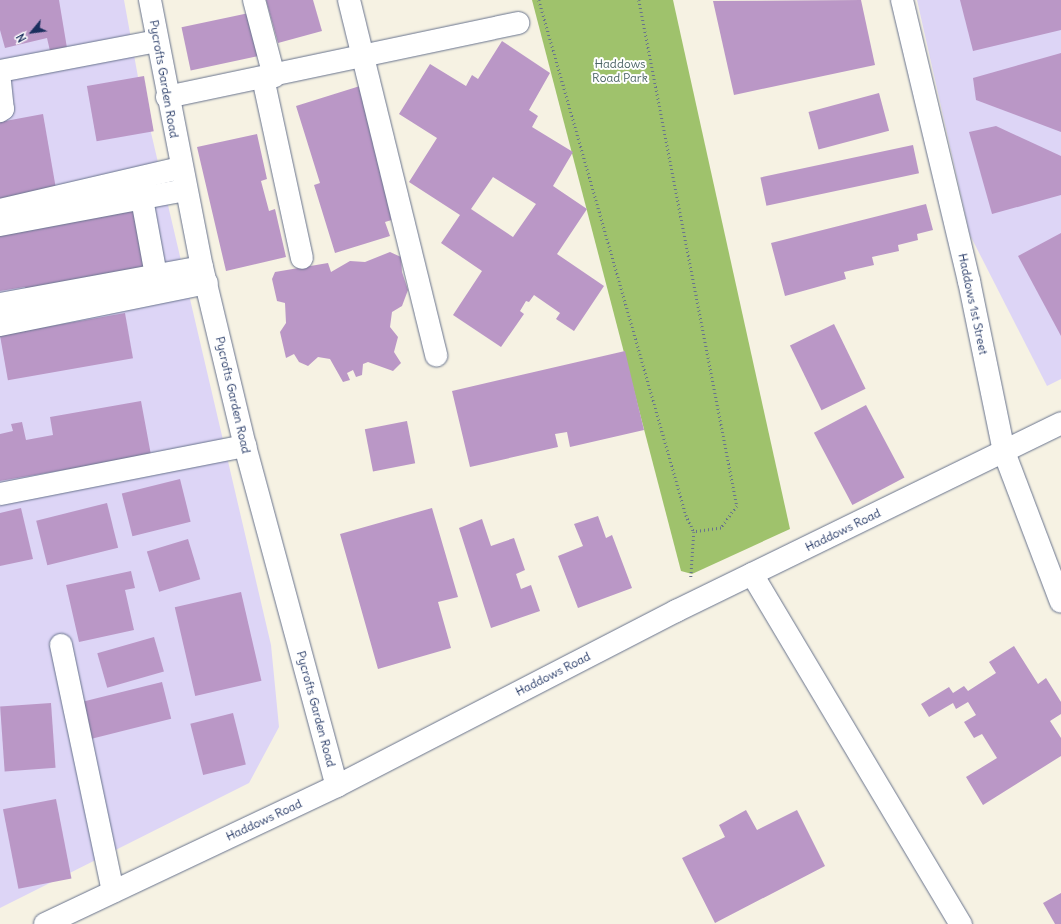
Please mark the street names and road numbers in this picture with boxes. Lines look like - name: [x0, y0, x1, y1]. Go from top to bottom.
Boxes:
- street label: Pycrofts Garden Road: [147, 19, 181, 139]
- street label: Haddows 1st Street: [955, 252, 991, 356]
- street label: Pycrofts Garden Road: [213, 335, 253, 455]
- street label: Haddows Road: [803, 506, 883, 554]
- street label: Pycrofts Garden Road: [294, 649, 338, 769]
- street label: Haddows Road: [513, 649, 593, 699]
- street label: Haddows Road: [224, 796, 304, 844]

